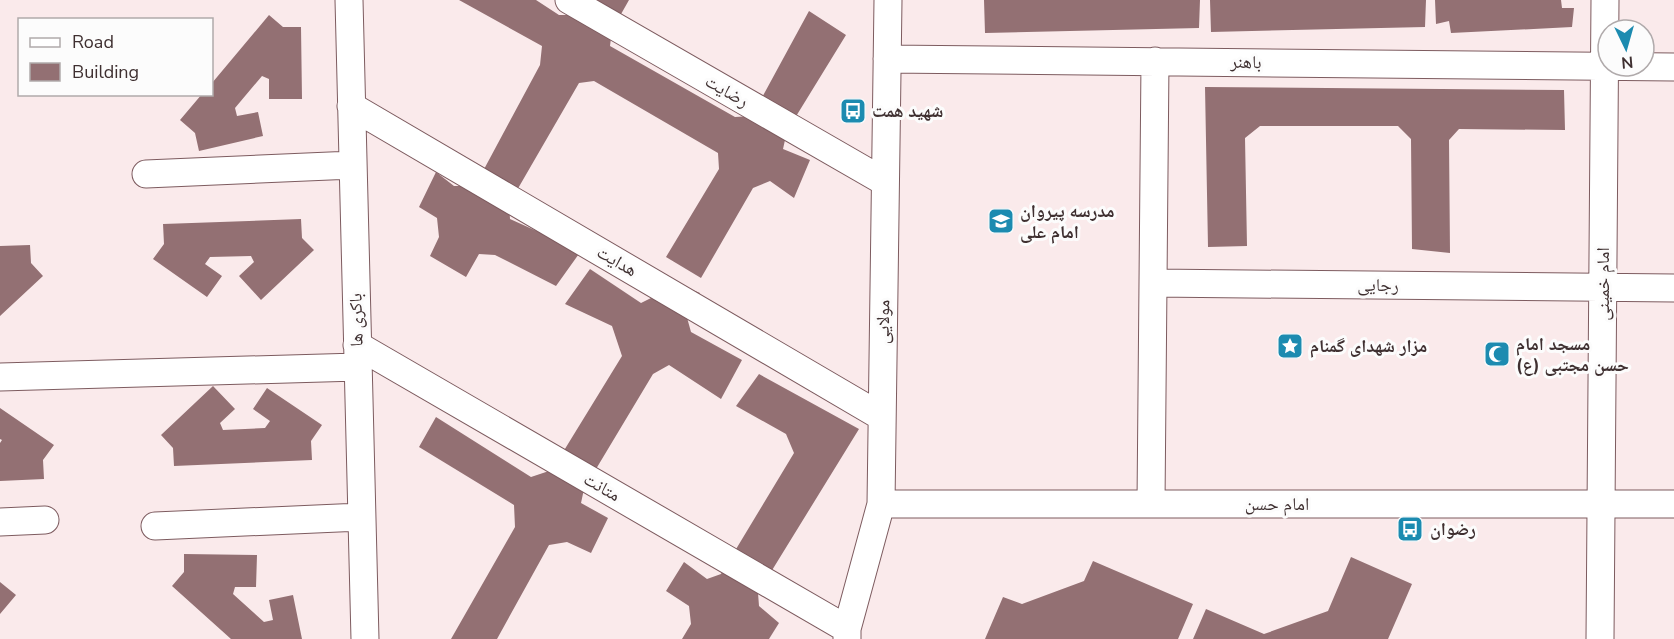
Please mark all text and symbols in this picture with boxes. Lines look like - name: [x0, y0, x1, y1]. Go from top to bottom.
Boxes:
- legend: [18, 18, 213, 96]
- north arrow: [1596, 18, 1656, 78]
- text: Road: [72, 30, 114, 54]
- street label: باهنر: [1229, 50, 1262, 74]
- text: N: [1620, 50, 1634, 73]
- text: Building: [72, 60, 139, 84]
- street label: رضایت: [701, 69, 753, 113]
- bus stop icon: شهید همت: [838, 96, 868, 126]
- place label: شهید همت: [872, 99, 943, 123]
- place label: مدرسه پیروان امام علی: [1020, 199, 1115, 244]
- school or university icon: مدرسه پیروان امام علی: [986, 206, 1016, 236]
- street label: هدایت: [592, 240, 642, 282]
- street label: امام خمینی: [1591, 247, 1615, 321]
- street label: رجایی: [1357, 273, 1399, 297]
- street label: باکری ها: [344, 293, 368, 347]
- street label: مولايی: [871, 300, 895, 344]
- place icon: مزار شهدای گمنام: [1275, 331, 1305, 361]
- place label: مسجد امام حسن مجتبی (ع): [1516, 332, 1629, 377]
- place label: مزار شهدای گمنام: [1310, 334, 1427, 358]
- mosque icon: مسجد امام حسن مجتبی (ع): [1482, 339, 1512, 369]
- street label: متانت: [579, 467, 625, 507]
- street label: امام حسن: [1245, 492, 1309, 516]
- bus stop icon: رضوان: [1395, 514, 1425, 544]
- place label: رضوان: [1430, 517, 1476, 541]

